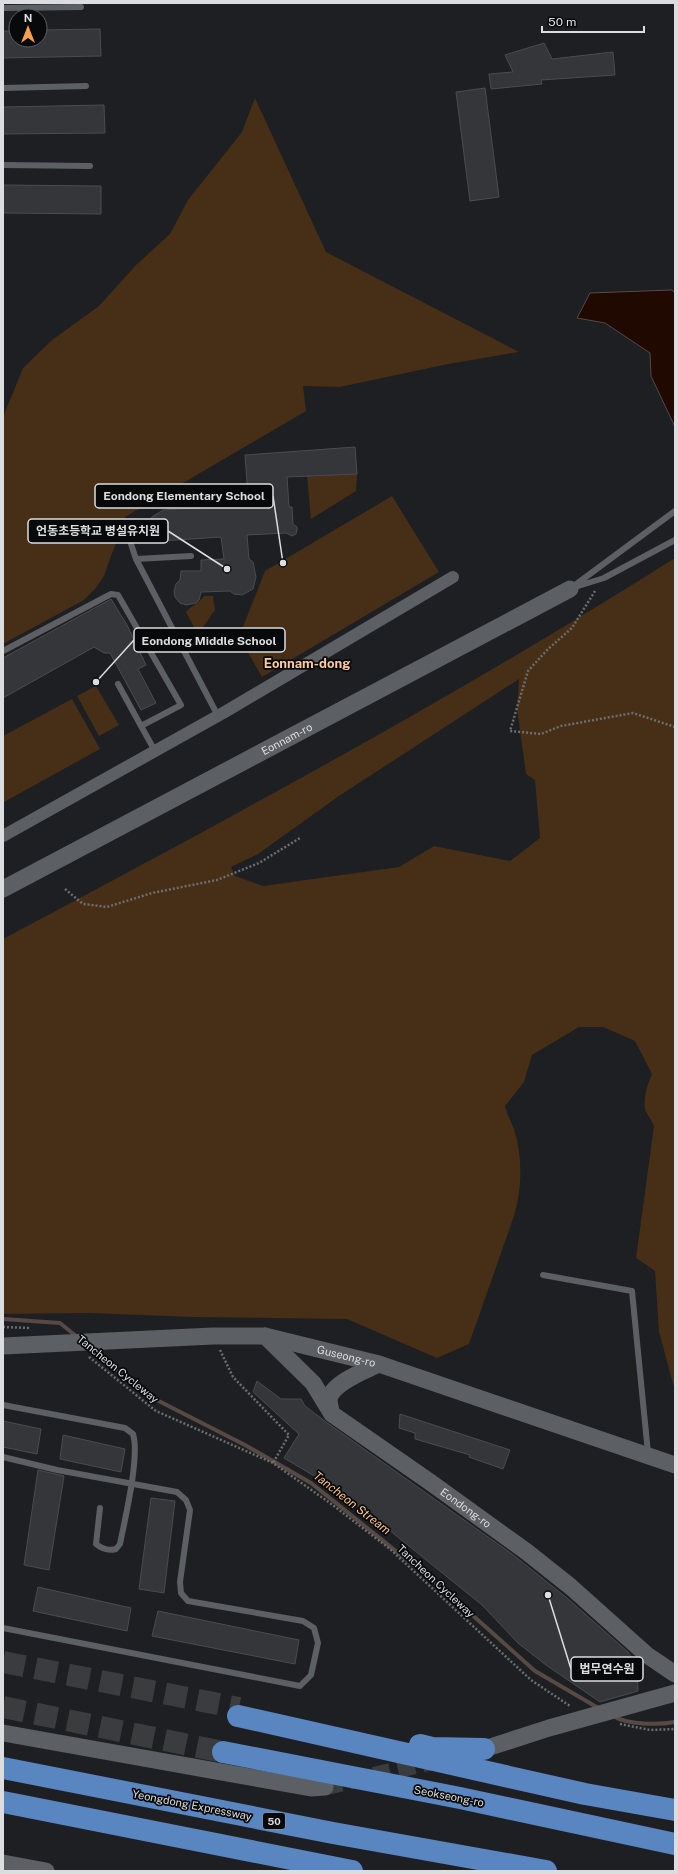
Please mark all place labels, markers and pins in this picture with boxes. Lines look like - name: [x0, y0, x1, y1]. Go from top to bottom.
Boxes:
- callout: Eondong Elementary School: [95, 484, 273, 508]
- callout: 언동초등학교 병설유치원: [28, 519, 168, 543]
- callout: Eondong Middle School: [134, 628, 285, 652]
- callout: 법무연수원: [571, 1657, 643, 1681]

